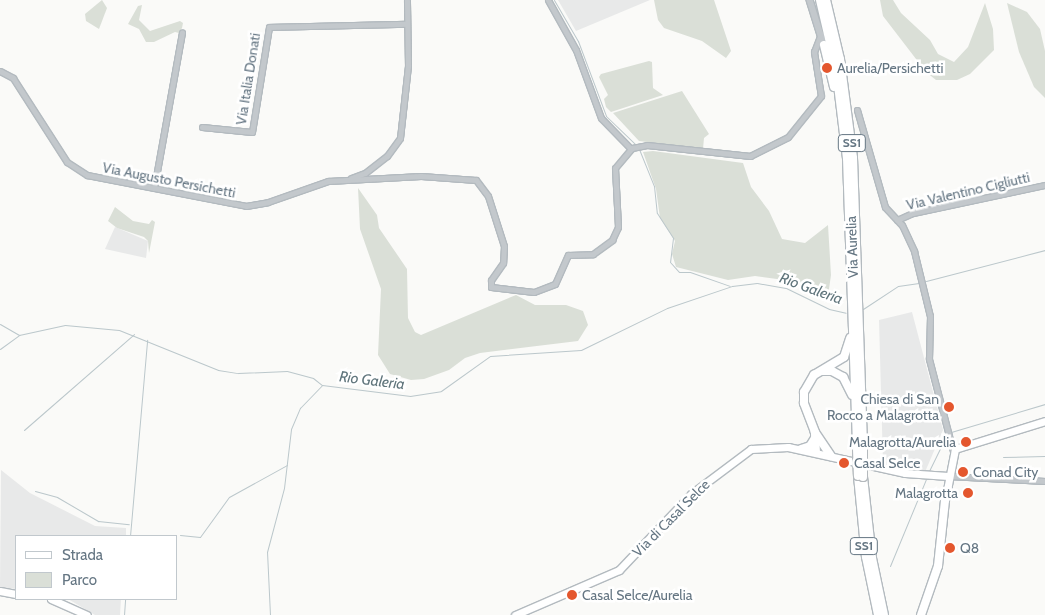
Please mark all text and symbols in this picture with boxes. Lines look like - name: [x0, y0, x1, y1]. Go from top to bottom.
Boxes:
- street label: Via Italia Donati: [232, 32, 264, 126]
- place label: Aurelia/Persichetti: [837, 60, 943, 76]
- marker: Aurelia/Persichetti: [821, 62, 833, 74]
- road number: SS1: [837, 134, 867, 152]
- street label: Via Augusto Persichetti: [101, 159, 237, 201]
- street label: Via Valentino Cigliutti: [905, 169, 1031, 213]
- street label: Via Aurelia: [843, 216, 861, 278]
- water label: Rio Galeria: [777, 269, 845, 309]
- water label: Rio Galeria: [338, 368, 406, 394]
- place label: Chiesa di San Rocco a Malagrotta: [827, 391, 939, 424]
- marker: Chiesa di San Rocco a Malagrotta: [943, 401, 955, 413]
- place label: Malagrotta/Aurelia: [849, 434, 956, 450]
- marker: Malagrotta/Aurelia: [960, 436, 972, 448]
- place label: Casal Selce: [854, 455, 920, 471]
- marker: Casal Selce: [838, 457, 850, 469]
- place label: Conad City: [973, 464, 1038, 480]
- marker: Conad City: [957, 466, 969, 478]
- street label: Via di Casal Selce: [629, 476, 713, 560]
- place label: Malagrotta: [895, 485, 958, 501]
- marker: Malagrotta: [962, 487, 974, 499]
- legend: [15, 535, 178, 600]
- road number: SS1: [849, 536, 879, 556]
- place label: Q8: [960, 540, 979, 556]
- marker: Q8: [944, 542, 956, 554]
- text: Strada: [62, 546, 103, 564]
- text: Parco: [62, 571, 97, 589]
- place label: Casal Selce/Aurelia: [582, 587, 692, 603]
- marker: Casal Selce/Aurelia: [566, 589, 578, 601]

